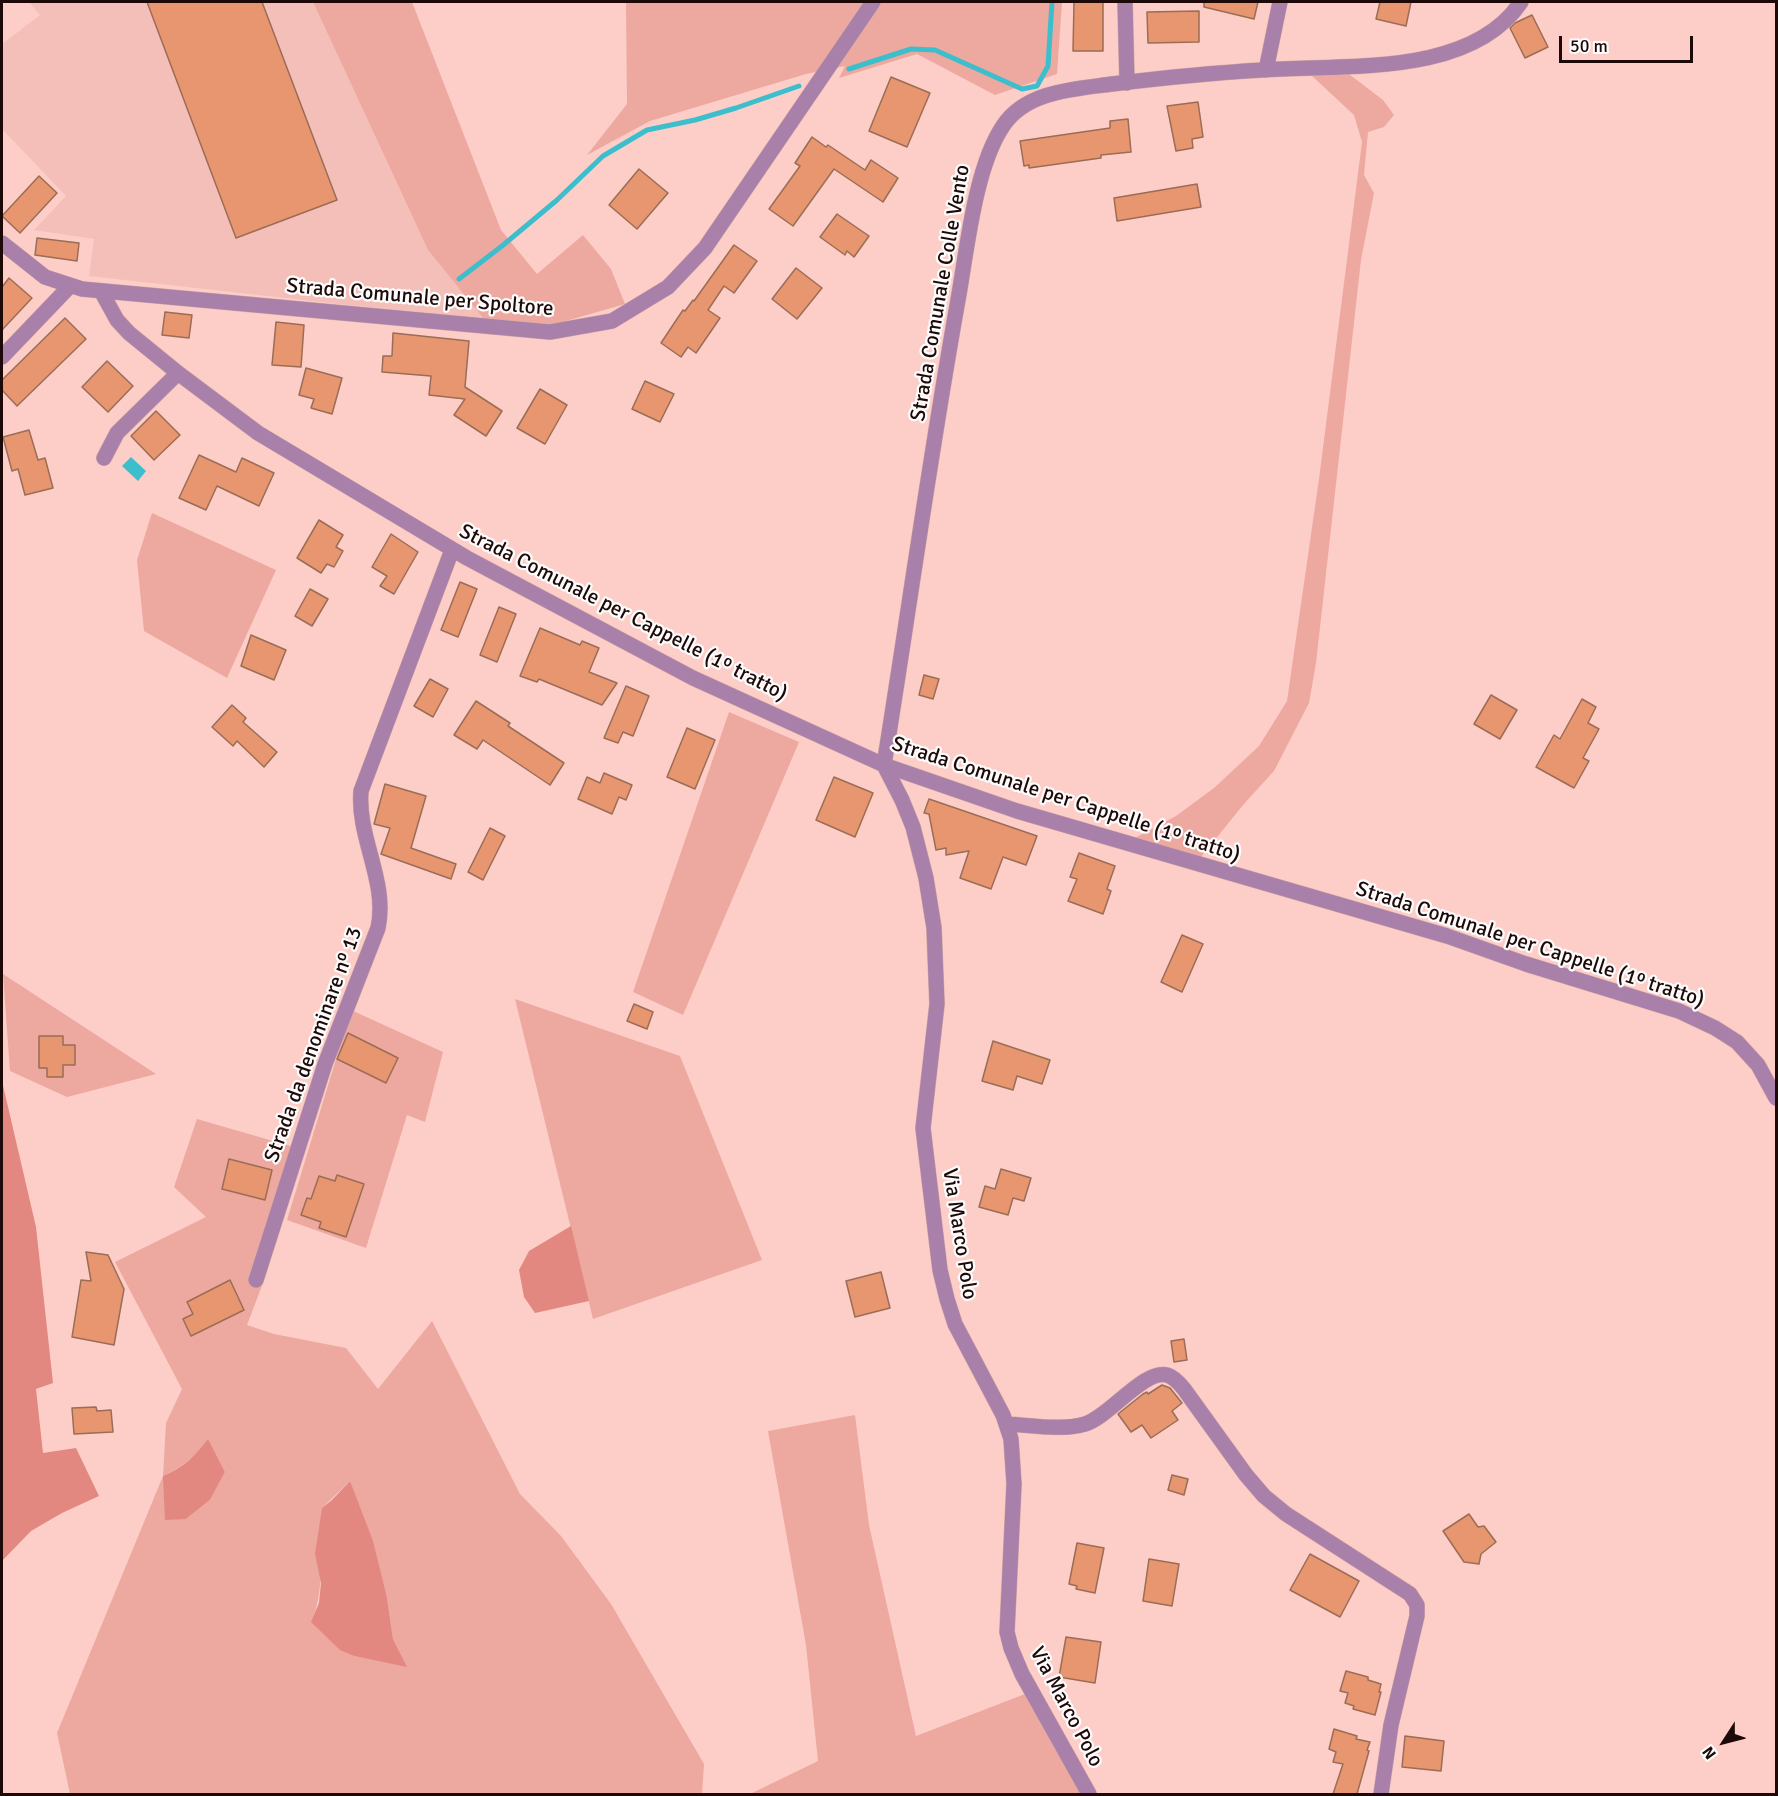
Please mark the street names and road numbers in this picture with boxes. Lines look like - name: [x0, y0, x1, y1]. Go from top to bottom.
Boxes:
- street label: Strada Comunale Colle Vento: [906, 163, 976, 423]
- street label: Strada Comunale per Spoltore: [285, 274, 555, 322]
- street label: Strada Comunale per Cappelle (1º tratto): [455, 519, 791, 707]
- street label: Strada Comunale per Cappelle (1º tratto): [889, 732, 1243, 868]
- street label: Strada Comunale per Cappelle (1º tratto): [1353, 877, 1707, 1013]
- street label: Strada da denominare nº 13: [260, 924, 368, 1166]
- street label: Via Marco Polo: [936, 1167, 982, 1301]
- street label: Via Marco Polo: [1024, 1643, 1108, 1771]

